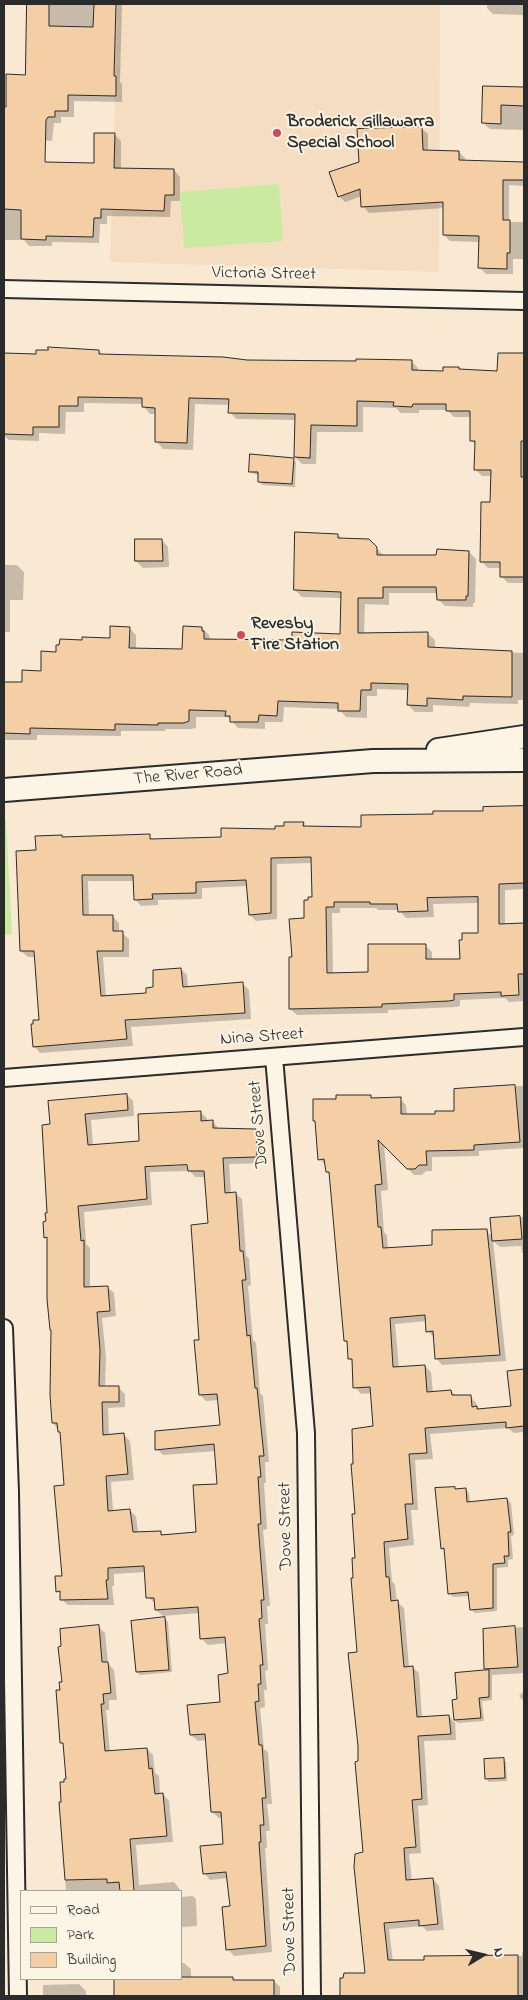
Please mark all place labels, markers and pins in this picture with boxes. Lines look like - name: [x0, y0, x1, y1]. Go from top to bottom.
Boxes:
- place label: Broderick Gillawarra Special School: [287, 112, 434, 154]
- marker: Broderick Gillawarra Special School: [271, 127, 283, 139]
- place label: Revesby Fire Station: [251, 614, 339, 656]
- marker: Revesby Fire Station: [235, 629, 247, 641]

